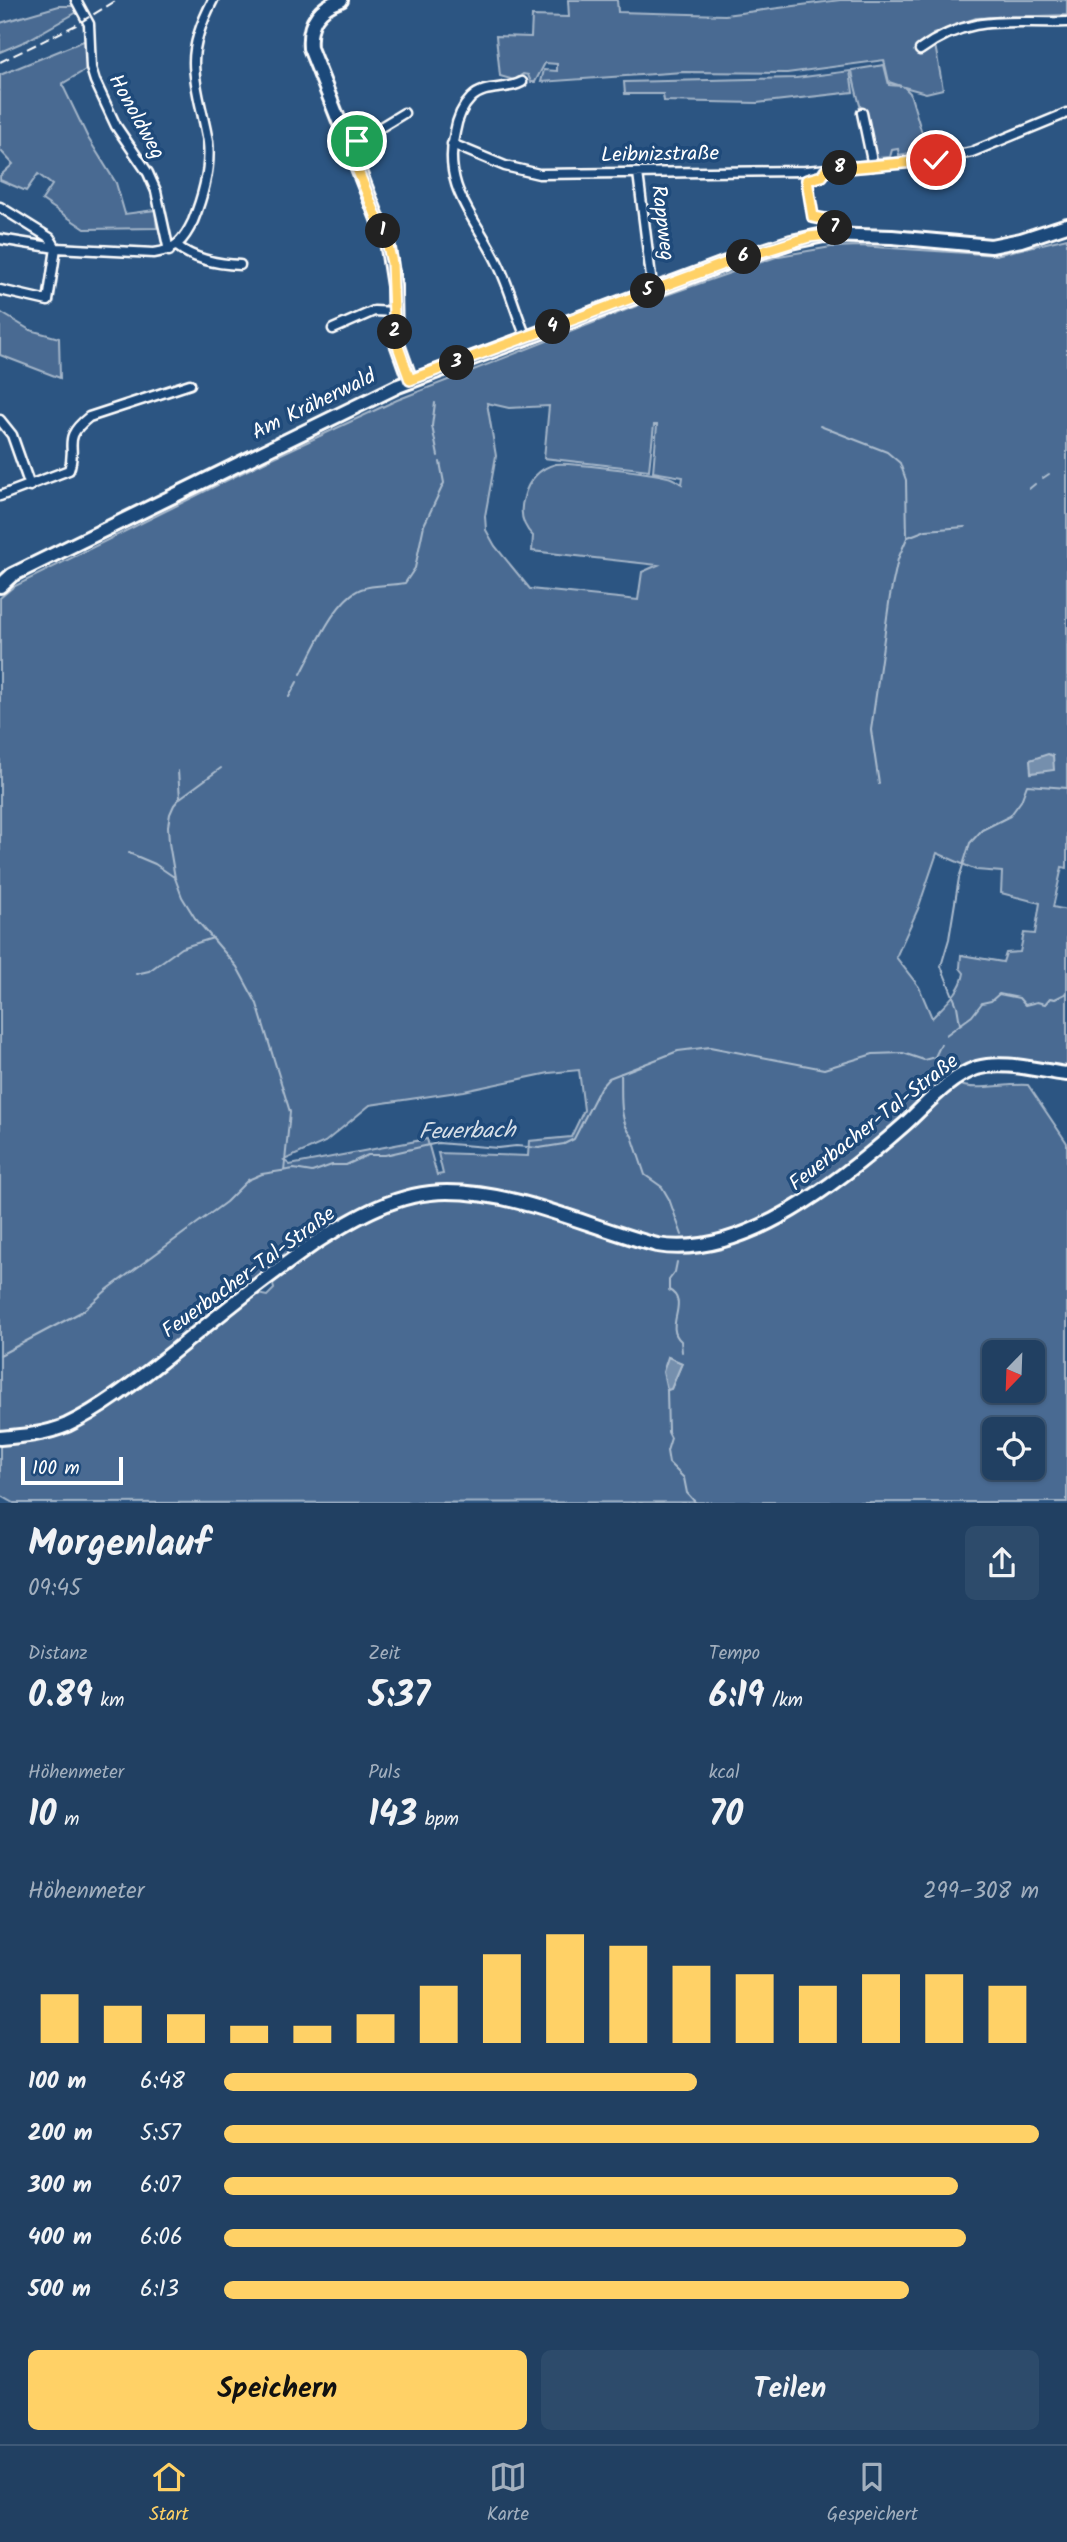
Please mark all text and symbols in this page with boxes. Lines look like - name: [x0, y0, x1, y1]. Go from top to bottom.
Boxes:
- street label: Honoldweg: [99, 68, 173, 166]
- pin: [327, 111, 387, 171]
- icon: arrive: [338, 122, 376, 160]
- pin: [906, 130, 966, 190]
- street label: Leibnizstraße: [601, 137, 720, 173]
- icon: check: [917, 141, 955, 179]
- pin: 8: [822, 150, 858, 186]
- text: 8: [834, 152, 845, 182]
- street label: Rappweg: [641, 183, 683, 263]
- pin: 7: [818, 210, 852, 246]
- text: 7: [830, 212, 839, 242]
- pin: 1: [366, 214, 400, 248]
- text: 1: [380, 215, 385, 245]
- pin: 6: [726, 240, 762, 274]
- text: 6: [738, 241, 749, 271]
- pin: 5: [630, 274, 666, 308]
- text: 5: [643, 275, 652, 305]
- pin: 4: [536, 310, 570, 344]
- text: 4: [547, 311, 558, 341]
- pin: 2: [378, 314, 412, 350]
- text: 2: [389, 316, 400, 346]
- pin: 3: [440, 346, 475, 380]
- text: 3: [451, 347, 462, 377]
- street label: Am Kräherwald: [246, 360, 382, 449]
- street label: Feuerbacher-Tal-Straße: [782, 1046, 967, 1200]
- water label: Feuerbach: [418, 1113, 517, 1151]
- street label: Feuerbacher-Tal-Straße: [155, 1198, 343, 1348]
- north arrow: [982, 1340, 1045, 1404]
- map controls: [982, 1340, 1045, 1480]
- button: locate: [982, 1417, 1045, 1480]
- scale bar: [21, 1454, 122, 1485]
- text: 100 m: [32, 1454, 80, 1484]
- text: Morgenlauf: [28, 1515, 210, 1575]
- button: share: [965, 1526, 1039, 1600]
- text: 09:45: [28, 1571, 81, 1607]
- text: Distanz: [28, 1639, 88, 1669]
- text: Zeit: [368, 1639, 401, 1669]
- text: Tempo: [709, 1639, 760, 1669]
- text: 0.89: [28, 1669, 93, 1725]
- text: 5:37: [368, 1669, 430, 1725]
- text: 6:19: [709, 1669, 765, 1725]
- text: km: [93, 1686, 124, 1716]
- text: /km: [765, 1686, 803, 1716]
- text: Höhenmeter: [28, 1758, 124, 1788]
- text: Puls: [368, 1758, 401, 1788]
- text: kcal: [709, 1758, 740, 1788]
- text: 10: [28, 1788, 57, 1844]
- text: 143: [368, 1788, 417, 1844]
- text: 70: [709, 1788, 743, 1844]
- text: m: [57, 1805, 79, 1835]
- text: bpm: [417, 1805, 459, 1835]
- text: Höhenmeter: [28, 1874, 144, 1910]
- text: 299–308 m: [923, 1874, 1039, 1910]
- text: 100 m: [28, 2064, 86, 2100]
- text: 6:48: [140, 2064, 185, 2100]
- text: 200 m: [28, 2116, 93, 2152]
- text: 5:57: [140, 2116, 181, 2152]
- text: 300 m: [28, 2168, 92, 2204]
- text: 6:07: [140, 2168, 181, 2204]
- text: 400 m: [28, 2220, 92, 2256]
- text: 6:06: [140, 2220, 183, 2256]
- text: 500 m: [28, 2272, 91, 2308]
- text: 6:13: [140, 2272, 179, 2308]
- button: Speichern: [28, 2350, 527, 2430]
- button: Teilen: [541, 2350, 1039, 2430]
- tab: Start: [149, 2458, 189, 2530]
- tab: Karte: [487, 2458, 529, 2530]
- tab: Gespeichert: [827, 2458, 918, 2530]

